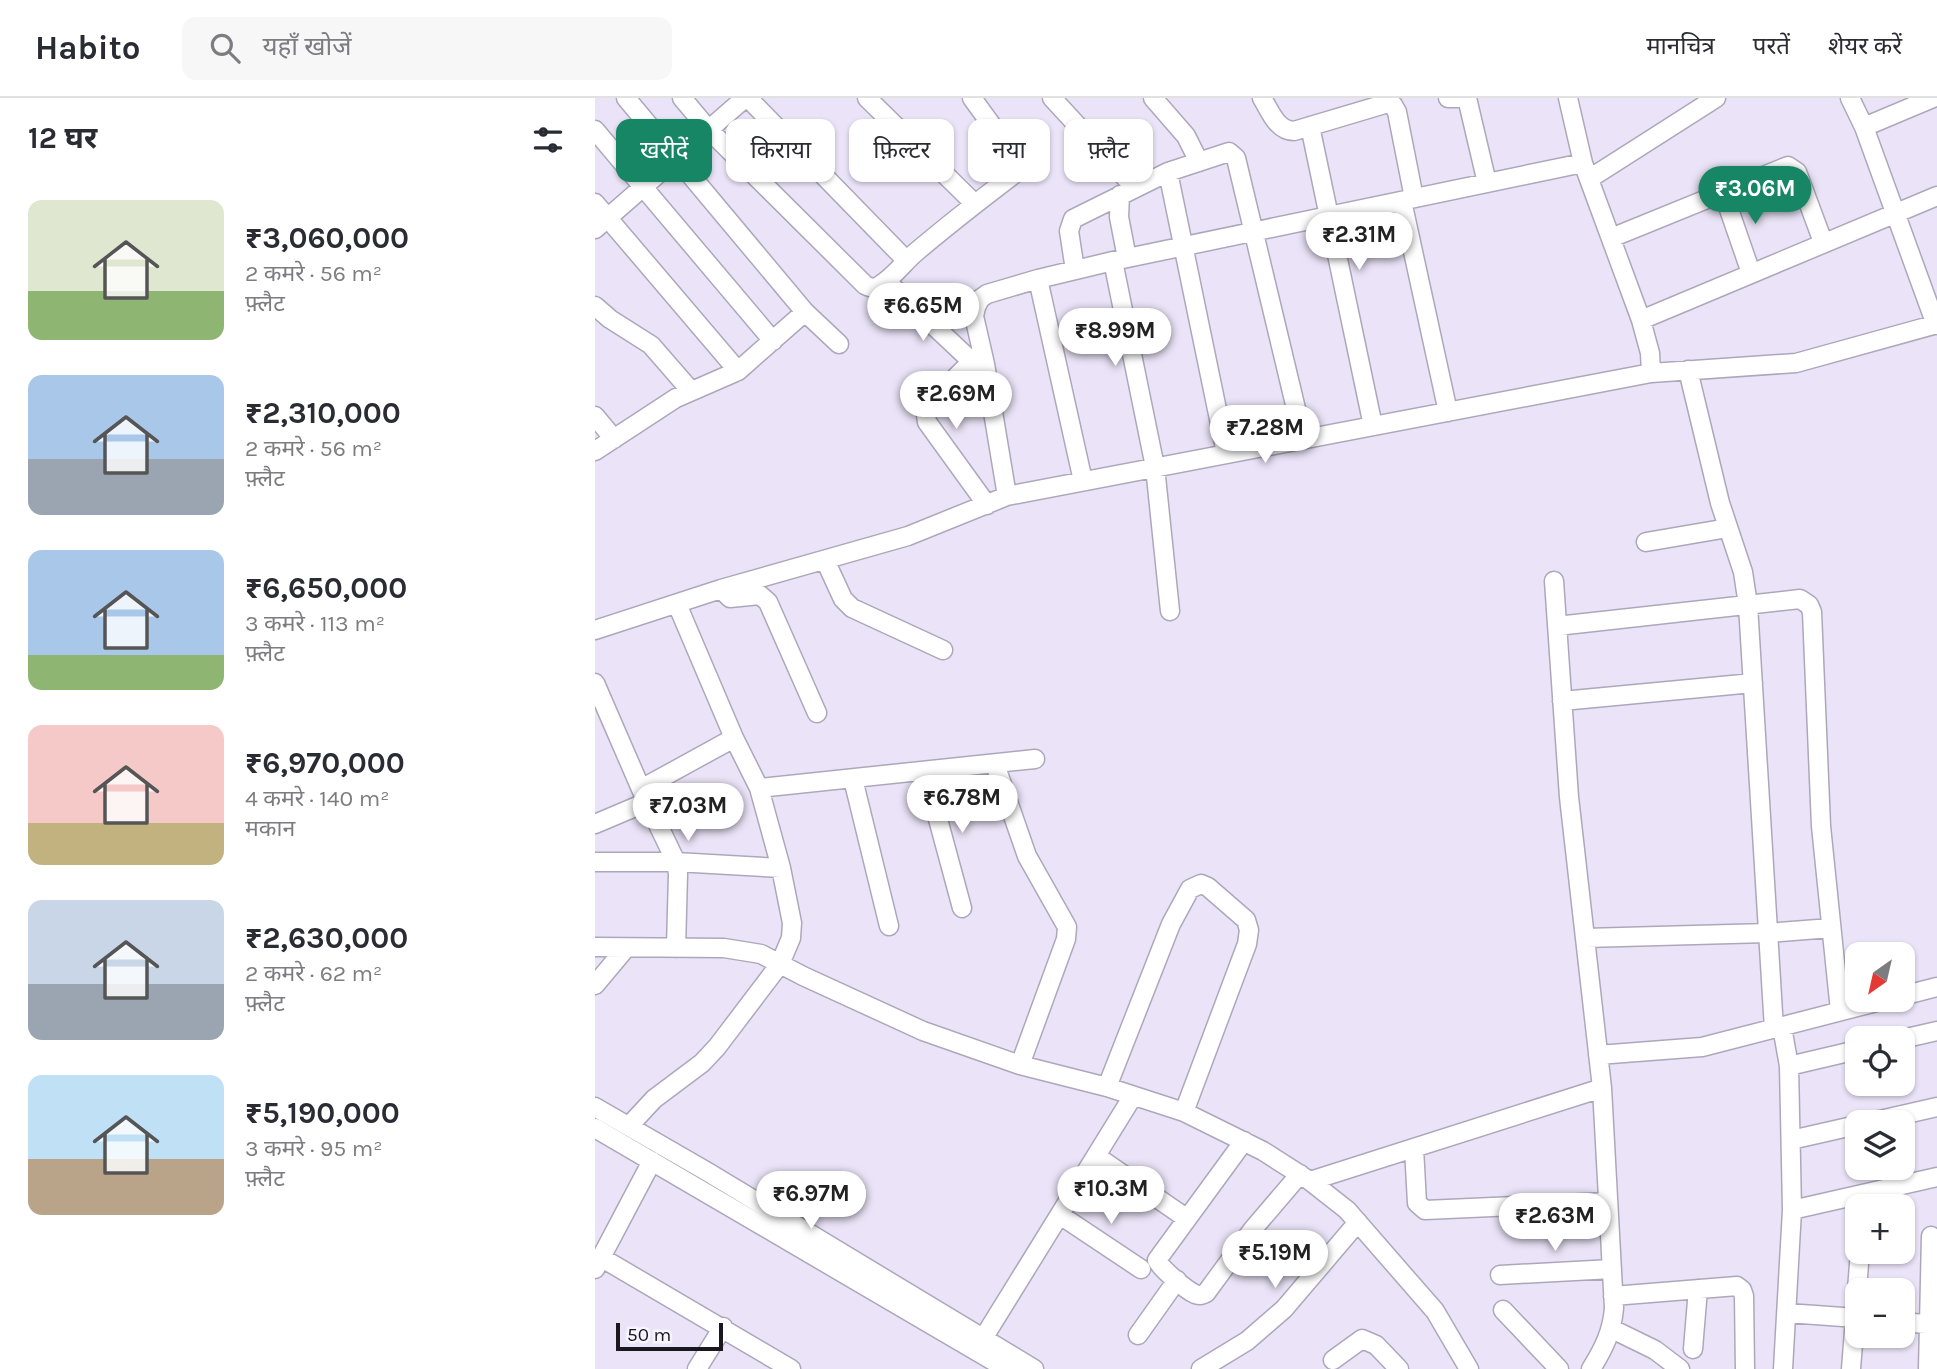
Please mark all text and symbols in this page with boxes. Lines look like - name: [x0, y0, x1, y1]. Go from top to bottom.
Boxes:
- search box: [182, 17, 672, 80]
- text: Habito: [35, 29, 140, 67]
- icon: search: [206, 29, 244, 67]
- text: यहाँ खोजें: [262, 31, 351, 62]
- text: मानचित्र: [1646, 32, 1715, 60]
- text: परतें: [1753, 32, 1790, 60]
- text: शेयर करें: [1828, 32, 1902, 60]
- chip: खरीदें: [616, 119, 712, 182]
- chip: किराया: [726, 119, 835, 182]
- chip: फ़िल्टर: [849, 119, 954, 182]
- chip: नया: [968, 119, 1050, 182]
- chip: फ़्लैट: [1064, 119, 1153, 182]
- text: 12 घर: [28, 120, 97, 156]
- icon: filters: [529, 121, 567, 159]
- pin: ₹3.06M: [1698, 166, 1812, 226]
- text: ₹3.06M: [1714, 175, 1796, 202]
- pin: ₹2.31M: [1302, 212, 1416, 272]
- text: ₹3,060,000: [245, 220, 409, 256]
- text: ₹2.31M: [1322, 221, 1396, 248]
- icon: home: [84, 228, 168, 312]
- text: 2 कमरे · 56 m²: [245, 260, 382, 287]
- pin: ₹6.65M: [866, 284, 980, 343]
- text: फ़्लैट: [245, 290, 285, 317]
- text: ₹6.65M: [883, 292, 963, 319]
- pin: ₹8.99M: [1058, 308, 1172, 368]
- text: ₹8.99M: [1074, 317, 1156, 344]
- pin: ₹2.69M: [899, 372, 1013, 431]
- text: ₹2.69M: [916, 380, 996, 407]
- text: ₹2,310,000: [245, 395, 401, 431]
- icon: home: [84, 403, 168, 487]
- pin: ₹7.28M: [1208, 406, 1322, 465]
- text: ₹7.28M: [1226, 414, 1304, 441]
- text: 2 कमरे · 56 m²: [245, 435, 382, 462]
- text: फ़्लैट: [245, 465, 285, 492]
- text: ₹6,650,000: [245, 570, 407, 606]
- icon: home: [84, 578, 168, 662]
- text: 3 कमरे · 113 m²: [245, 610, 385, 637]
- text: फ़्लैट: [245, 640, 285, 667]
- text: ₹6,970,000: [245, 745, 405, 781]
- icon: home: [84, 753, 168, 837]
- pin: ₹6.78M: [905, 776, 1019, 835]
- pin: ₹7.03M: [631, 784, 745, 843]
- text: ₹6.78M: [923, 784, 1001, 811]
- text: 4 कमरे · 140 m²: [245, 785, 389, 812]
- text: ₹7.03M: [649, 792, 727, 819]
- text: मकान: [245, 815, 295, 842]
- text: ₹2,630,000: [245, 920, 408, 956]
- icon: home: [84, 928, 168, 1012]
- north arrow: [1845, 942, 1915, 1012]
- map controls: [1845, 942, 1915, 1348]
- text: 2 कमरे · 62 m²: [245, 960, 382, 987]
- text: फ़्लैट: [245, 990, 285, 1017]
- button: locate: [1845, 1026, 1915, 1096]
- text: ₹5,190,000: [245, 1095, 400, 1131]
- icon: home: [84, 1103, 168, 1187]
- button: layers: [1845, 1110, 1915, 1180]
- text: 3 कमरे · 95 m²: [245, 1135, 382, 1162]
- text: फ़्लैट: [245, 1165, 285, 1192]
- pin: ₹10.3M: [1054, 1166, 1168, 1226]
- pin: ₹6.97M: [754, 1172, 868, 1231]
- text: ₹10.3M: [1073, 1175, 1149, 1202]
- text: ₹6.97M: [772, 1180, 850, 1207]
- pin: ₹2.63M: [1498, 1194, 1612, 1253]
- button: +: [1845, 1194, 1915, 1264]
- text: ₹2.63M: [1515, 1202, 1595, 1229]
- pin: ₹5.19M: [1218, 1230, 1332, 1290]
- text: ₹5.19M: [1238, 1239, 1312, 1266]
- button: −: [1845, 1278, 1915, 1348]
- scale bar: [616, 1320, 723, 1352]
- text: 50 m: [627, 1324, 671, 1346]

